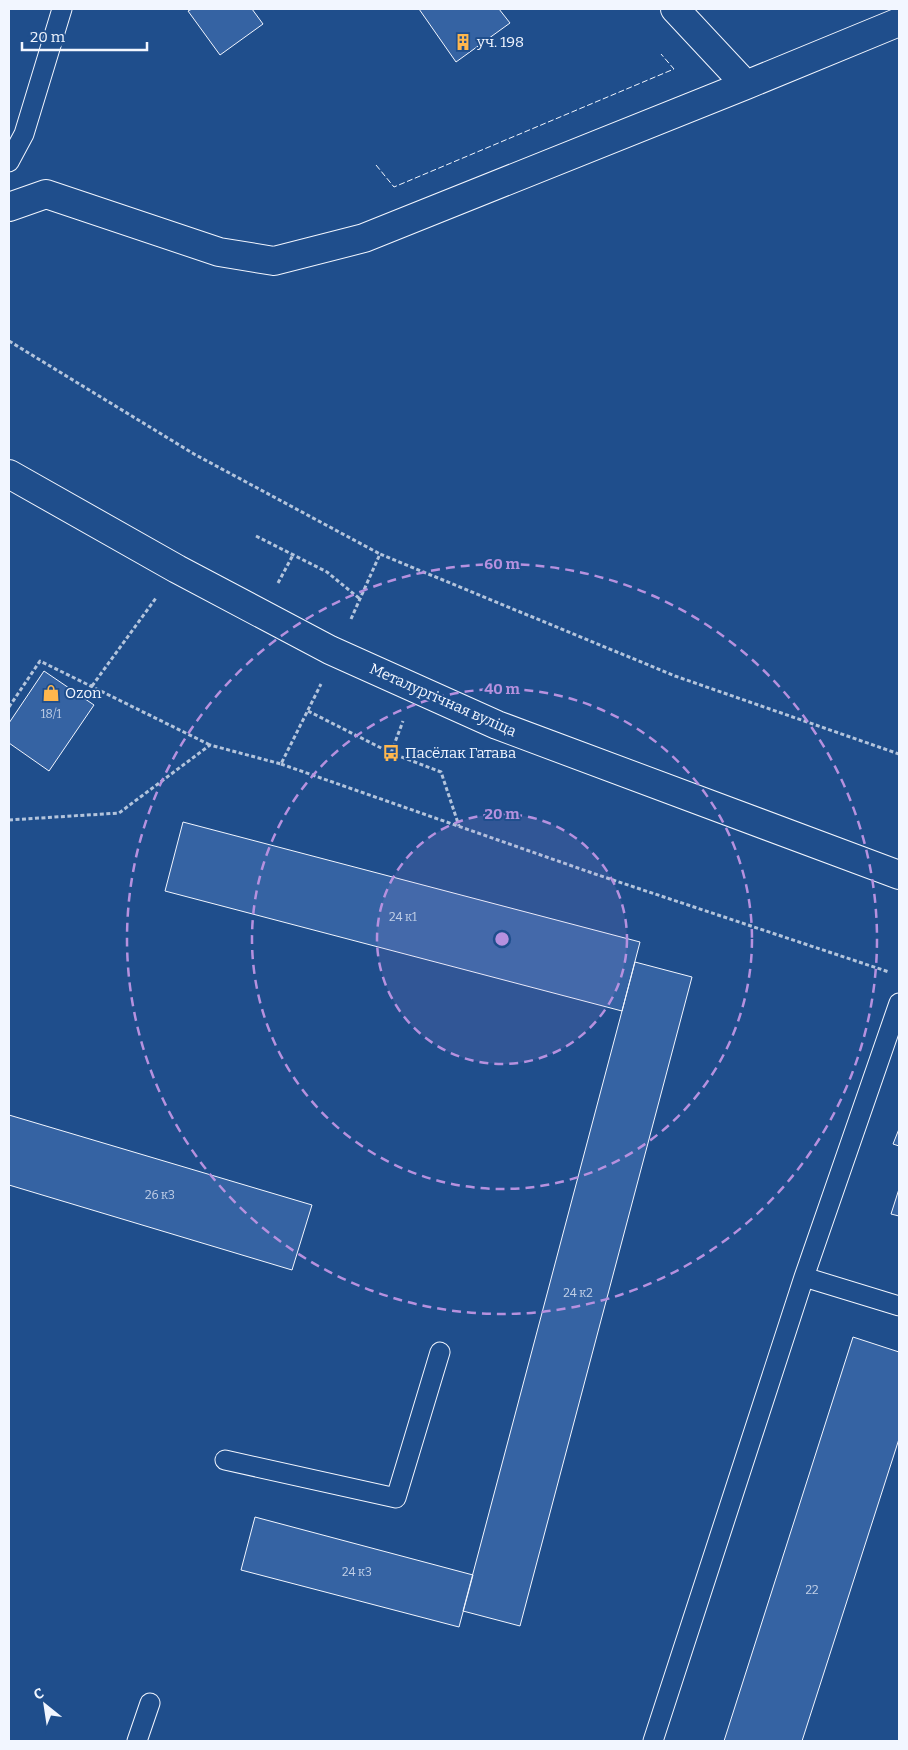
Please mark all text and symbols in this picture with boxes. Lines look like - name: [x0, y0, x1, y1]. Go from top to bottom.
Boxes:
- scale bar: [22, 20, 148, 52]
- text: 20 m: [30, 28, 66, 46]
- building icon: уч. 198: [453, 32, 473, 52]
- place label: уч. 198: [476, 33, 524, 51]
- text: 60 m: [484, 555, 520, 573]
- street label: Металургічная вуліца: [367, 659, 519, 741]
- text: 40 m: [484, 680, 521, 698]
- shop icon: Ozon: [41, 683, 61, 703]
- place label: Ozon: [65, 684, 102, 702]
- house number: 18/1: [41, 707, 61, 721]
- bus stop icon: Пасёлак Гатава: [381, 743, 401, 763]
- place label: Пасёлак Гатава: [405, 744, 516, 762]
- text: 20 m: [485, 805, 520, 823]
- house number: 24 к1: [389, 910, 417, 924]
- centre of rings: [493, 930, 511, 948]
- house number: 26 к3: [145, 1188, 175, 1202]
- house number: 24 к2: [563, 1286, 593, 1300]
- house number: 24 к3: [342, 1565, 372, 1579]
- house number: 22: [805, 1583, 819, 1597]
- north arrow: [20, 1680, 70, 1730]
- text: С: [31, 1685, 47, 1704]

